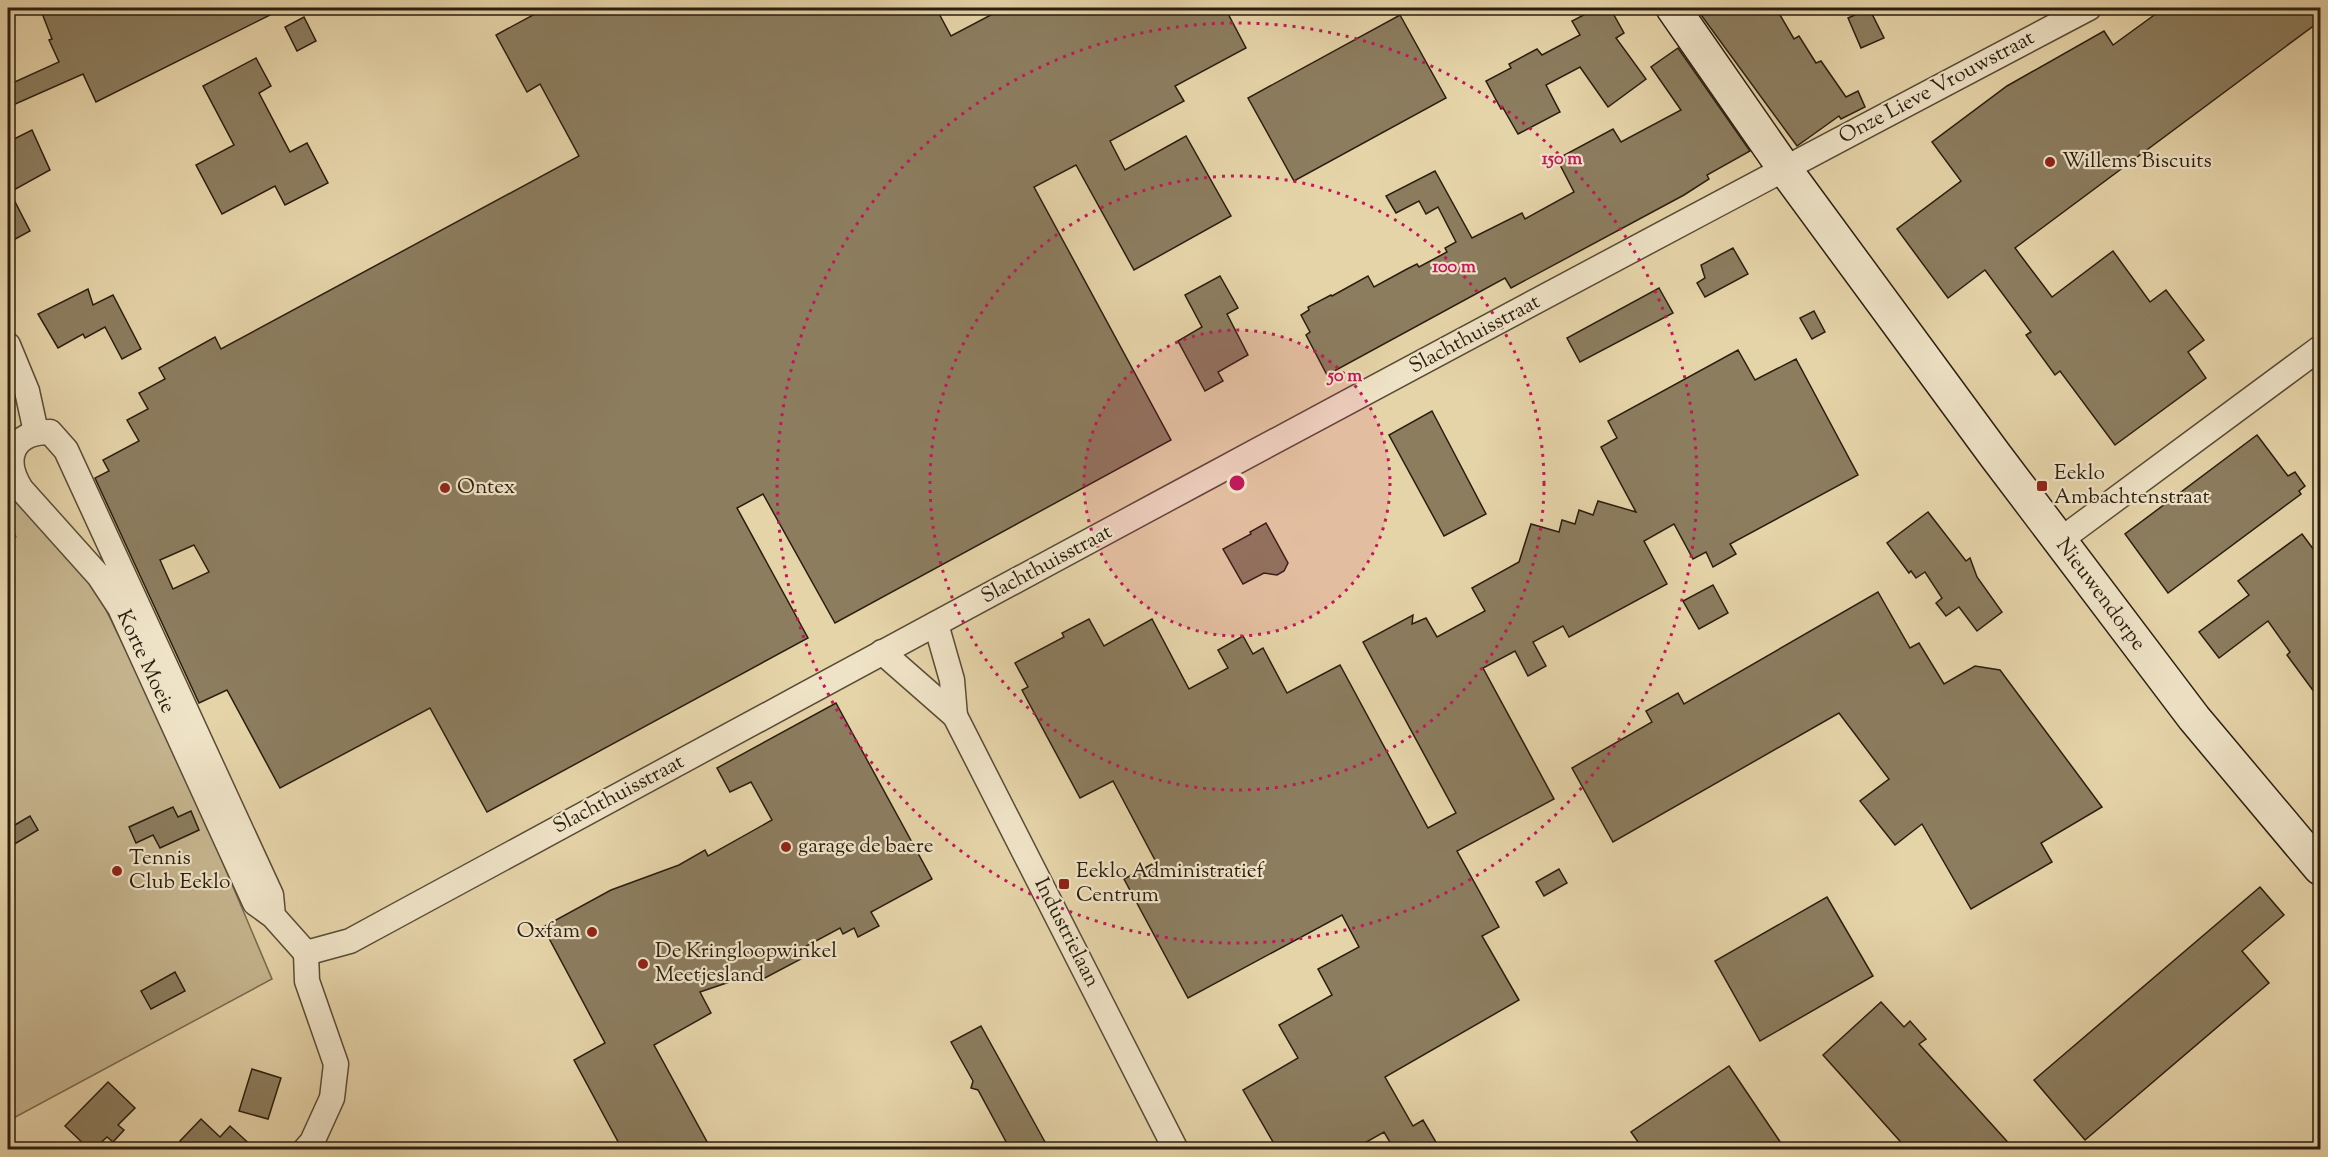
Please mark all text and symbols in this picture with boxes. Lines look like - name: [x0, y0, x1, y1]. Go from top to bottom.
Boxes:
- street label: Onze Lieve Vrouwstraat: [1834, 24, 2040, 152]
- text: 150 m: [1542, 147, 1582, 173]
- place label: Willems Biscuits: [2062, 147, 2212, 177]
- marker: Willems Biscuits: [2043, 155, 2057, 169]
- text: 100 m: [1432, 255, 1476, 281]
- street label: Slachthuisstraat: [1404, 288, 1546, 382]
- text: 50 m: [1326, 364, 1362, 390]
- place label: Eeklo Ambachtenstraat: [2054, 459, 2210, 513]
- place label: Ontex: [457, 473, 515, 503]
- centre of rings: [1227, 473, 1247, 493]
- marker: Eeklo Ambachtenstraat: [2035, 479, 2049, 493]
- marker: Ontex: [438, 481, 452, 495]
- street label: Slachthuisstraat: [976, 518, 1118, 612]
- street label: Nieuwendorpe: [2048, 532, 2152, 658]
- street label: Korte Moeie: [108, 605, 182, 719]
- street label: Slachthuisstraat: [548, 748, 690, 842]
- place label: garage de baere: [798, 832, 934, 862]
- marker: garage de baere: [779, 840, 793, 854]
- place label: Tennis Club Eeklo: [129, 844, 230, 898]
- place label: Eeklo Administratief Centrum: [1076, 857, 1266, 911]
- marker: Tennis Club Eeklo: [110, 864, 124, 878]
- street label: Industrielaan: [1026, 873, 1106, 993]
- marker: Eeklo Administratief Centrum: [1057, 877, 1071, 891]
- place label: Oxfam: [516, 917, 580, 947]
- marker: Oxfam: [585, 925, 599, 939]
- place label: De Kringloopwinkel Meetjesland: [655, 937, 837, 991]
- marker: De Kringloopwinkel Meetjesland: [636, 957, 650, 971]

